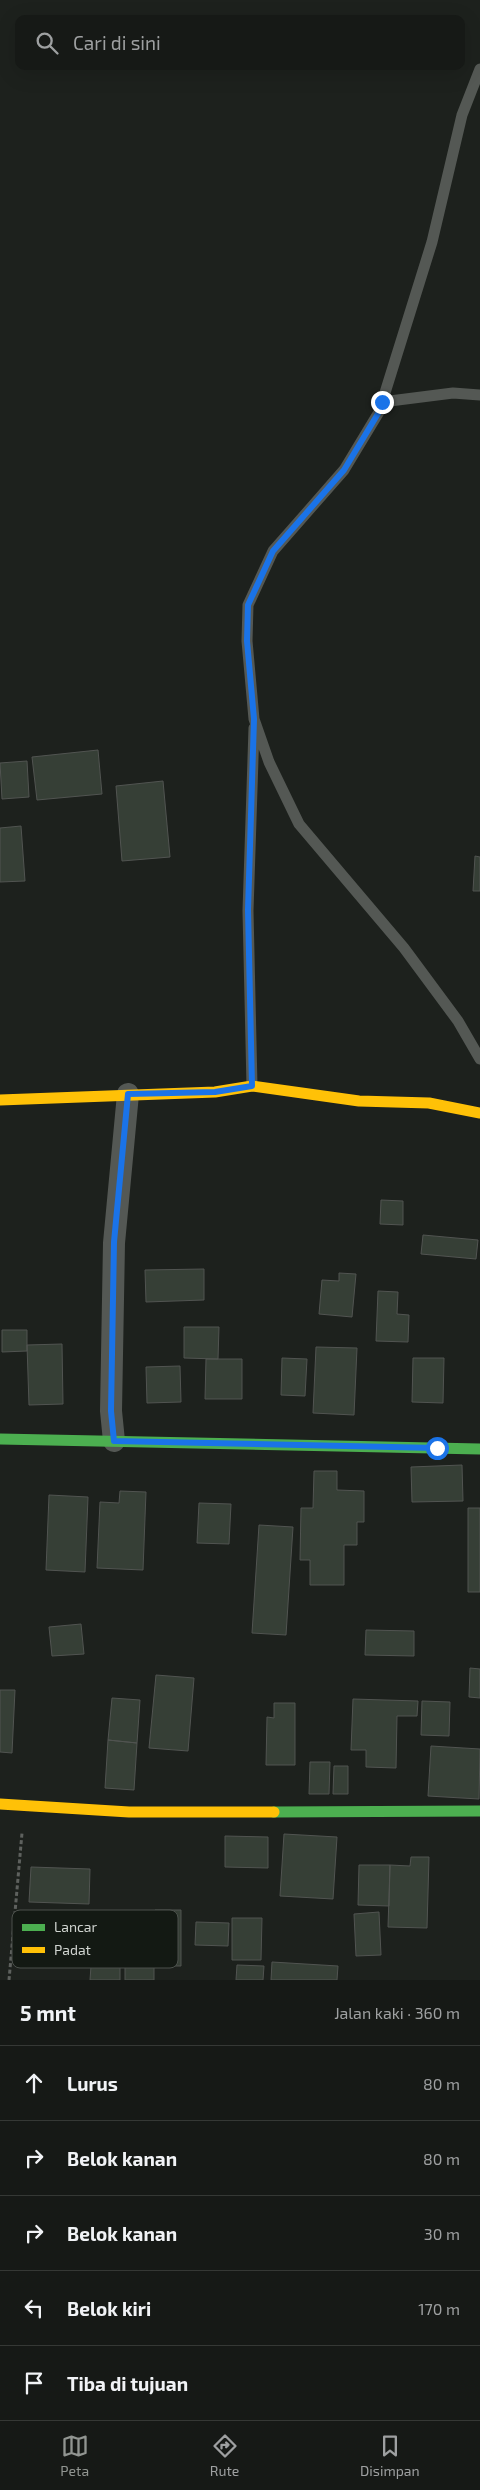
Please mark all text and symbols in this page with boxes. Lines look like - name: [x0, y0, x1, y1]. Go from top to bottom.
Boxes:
- search box: [15, 15, 465, 70]
- icon: search: [33, 29, 61, 57]
- text: Cari di sini: [73, 31, 161, 54]
- route end: [371, 391, 394, 414]
- route start: [426, 1437, 449, 1460]
- legend: [12, 1910, 178, 1968]
- text: Lancar: [54, 1918, 98, 1935]
- text: Padat: [54, 1941, 91, 1958]
- text: 5 mnt: [20, 2000, 76, 2025]
- text: Jalan kaki · 360 m: [334, 2003, 460, 2022]
- icon: ahead: [20, 2069, 48, 2097]
- text: Lurus: [67, 2072, 118, 2095]
- text: 80 m: [423, 2074, 460, 2093]
- icon: right: [20, 2144, 48, 2172]
- text: Belok kanan: [67, 2147, 177, 2170]
- text: 80 m: [423, 2149, 460, 2168]
- icon: right: [20, 2219, 48, 2247]
- text: Belok kanan: [67, 2222, 177, 2245]
- text: 30 m: [424, 2224, 460, 2243]
- icon: left: [20, 2294, 48, 2322]
- text: Belok kiri: [67, 2297, 151, 2320]
- text: 170 m: [418, 2299, 460, 2318]
- icon: arrive: [20, 2369, 48, 2397]
- text: Tiba di tujuan: [67, 2372, 188, 2395]
- tab: Peta: [60, 2432, 89, 2479]
- tab: Rute: [210, 2432, 239, 2479]
- tab: Disimpan: [360, 2432, 420, 2479]

